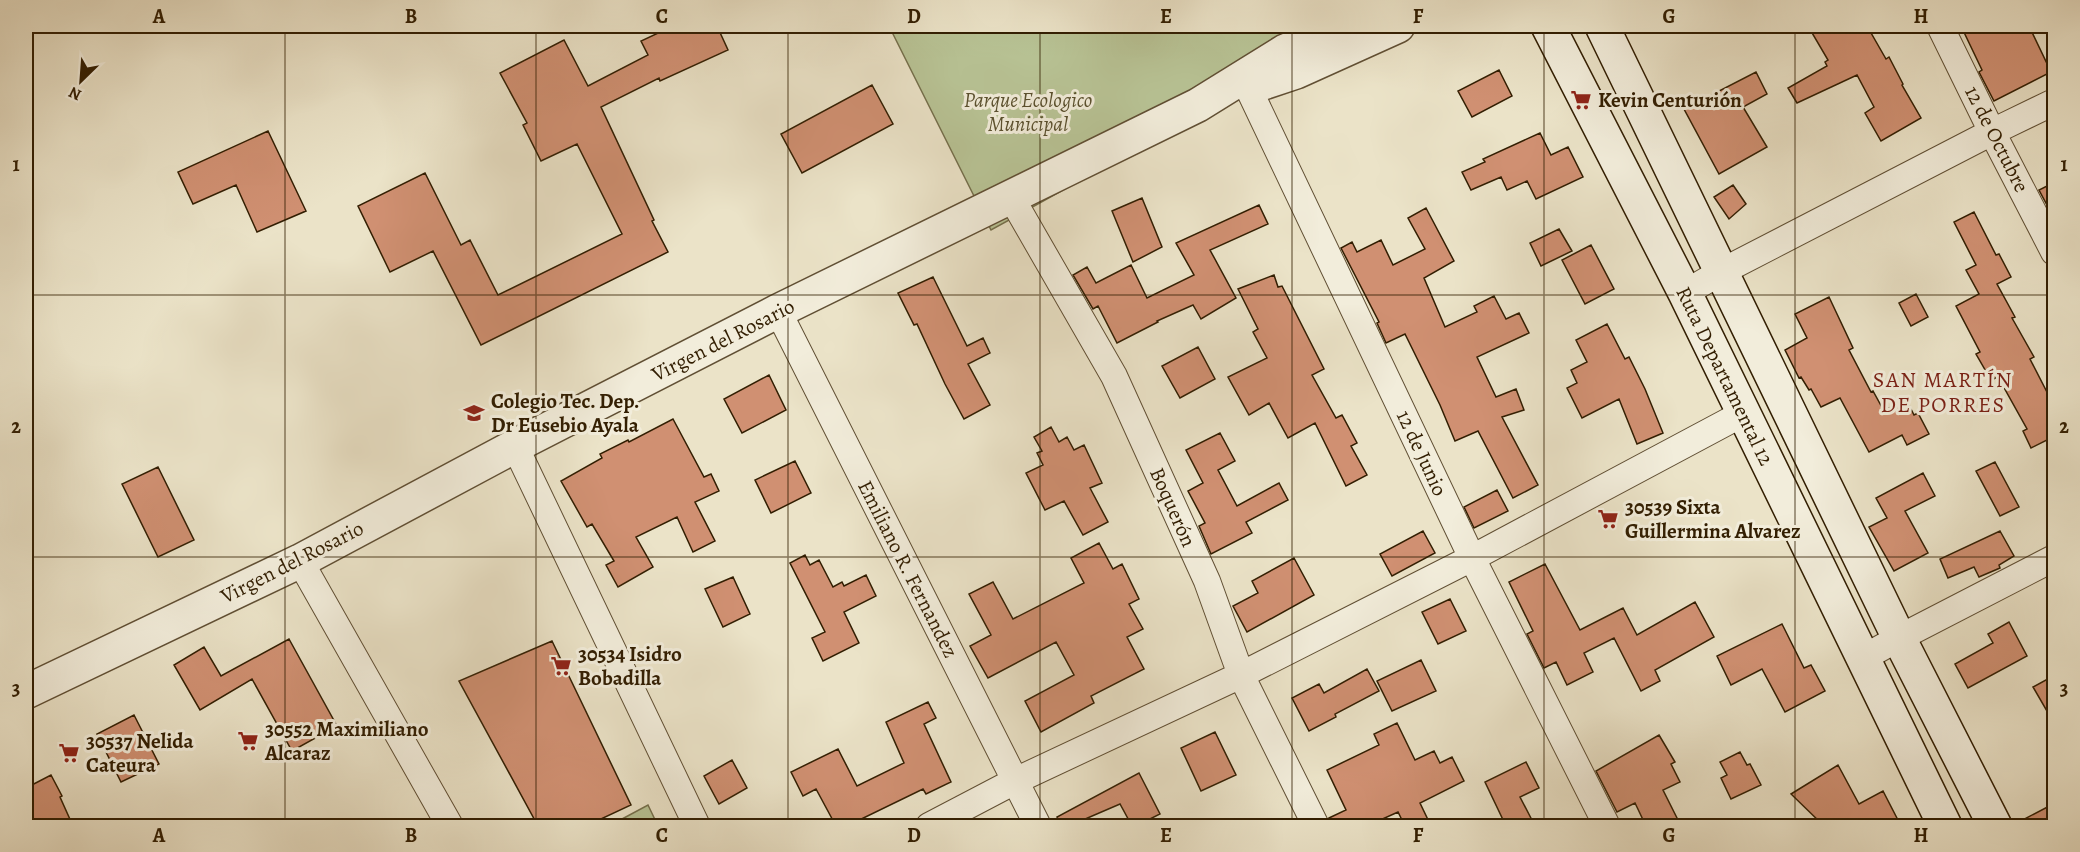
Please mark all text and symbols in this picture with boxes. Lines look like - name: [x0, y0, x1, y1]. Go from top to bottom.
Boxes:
- text: A: [152, 3, 166, 30]
- text: B: [405, 3, 417, 30]
- text: C: [656, 3, 668, 30]
- text: D: [907, 3, 921, 30]
- text: E: [1160, 3, 1172, 30]
- text: F: [1413, 3, 1424, 30]
- text: G: [1662, 3, 1676, 30]
- text: H: [1914, 3, 1929, 30]
- north arrow: [51, 51, 111, 111]
- text: N: [65, 81, 85, 106]
- street label: 12 de Octubre: [1958, 81, 2036, 197]
- park label: Parque Ecologico Municipal: [964, 86, 1092, 138]
- place label: Kevin Centurión: [1598, 86, 1742, 114]
- supermarket icon: Kevin Centurión: [1569, 88, 1593, 112]
- text: 1: [12, 151, 20, 178]
- text: 1: [2060, 151, 2068, 178]
- street label: Ruta Departamental 12: [1670, 282, 1781, 470]
- street label: Virgen del Rosario: [646, 292, 799, 389]
- district label: SAN MARTÍN DE PORRES: [1873, 365, 2013, 420]
- place label: Colegio Tec. Dep. Dr Eusebio Ayala: [491, 387, 640, 439]
- school or university icon: Colegio Tec. Dep. Dr Eusebio Ayala: [462, 401, 486, 425]
- street label: 12 de Junio: [1390, 406, 1454, 500]
- text: 2: [11, 413, 21, 440]
- text: 2: [2059, 413, 2069, 440]
- street label: Boquerón: [1143, 463, 1203, 551]
- street label: Emiliano R. Fernandez: [851, 476, 965, 662]
- place label: 30539 Sixta Guillermina Alvarez: [1625, 493, 1801, 545]
- supermarket icon: 30539 Sixta Guillermina Alvarez: [1596, 507, 1620, 531]
- street label: Virgen del Rosario: [215, 514, 368, 611]
- place label: 30534 Isidro Bobadilla: [578, 640, 682, 692]
- supermarket icon: 30534 Isidro Bobadilla: [549, 654, 573, 678]
- text: 3: [12, 675, 20, 702]
- text: 3: [2060, 675, 2068, 702]
- place label: 30552 Maximiliano Alcaraz: [264, 715, 429, 767]
- place label: 30537 Nelida Cateura: [86, 727, 195, 779]
- supermarket icon: 30552 Maximiliano Alcaraz: [236, 729, 260, 753]
- supermarket icon: 30537 Nelida Cateura: [57, 741, 81, 765]
- text: A: [152, 822, 166, 849]
- text: B: [405, 822, 417, 849]
- text: C: [656, 822, 668, 849]
- text: D: [907, 822, 921, 849]
- text: E: [1160, 822, 1172, 849]
- text: F: [1413, 822, 1424, 849]
- text: G: [1662, 822, 1676, 849]
- text: H: [1914, 822, 1929, 849]

